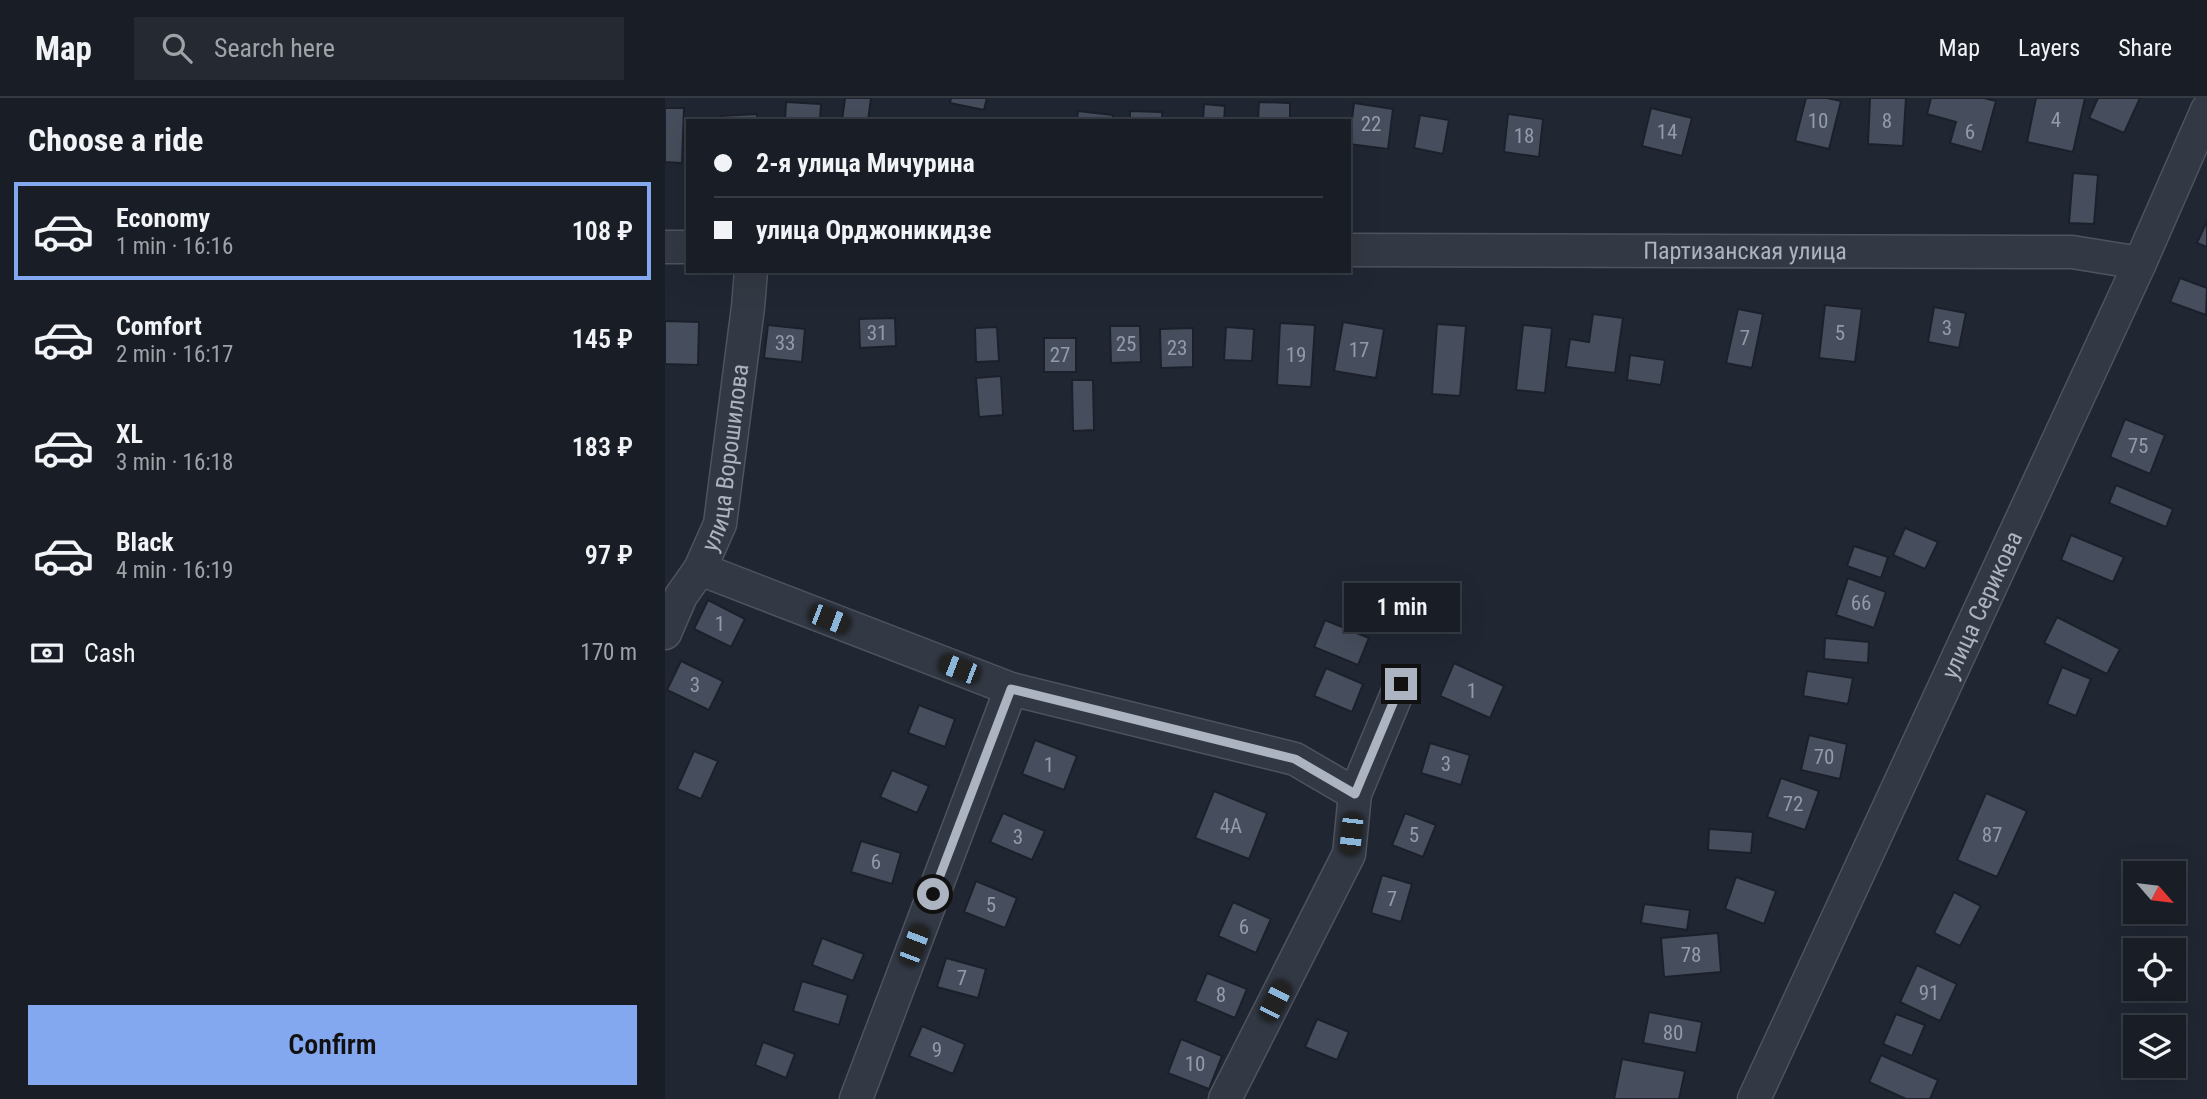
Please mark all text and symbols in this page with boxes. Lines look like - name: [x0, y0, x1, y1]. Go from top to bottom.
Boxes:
- search box: [134, 17, 624, 80]
- text: Map: [35, 29, 92, 68]
- icon: search: [158, 29, 196, 67]
- text: Search here: [214, 33, 335, 63]
- text: Map: [1939, 34, 1980, 62]
- text: Layers: [2018, 34, 2080, 62]
- text: Share: [2118, 34, 2172, 62]
- house number: 4: [2051, 108, 2061, 132]
- house number: 10: [1808, 109, 1828, 133]
- house number: 8: [1882, 109, 1892, 133]
- house number: 22: [1361, 112, 1381, 136]
- house number: 14: [1657, 120, 1677, 144]
- house number: 6: [1965, 120, 1975, 144]
- text: Choose a ride: [28, 121, 203, 159]
- house number: 18: [1514, 124, 1534, 148]
- text: 2-я улица Мичурина: [756, 148, 975, 178]
- icon: car: [32, 200, 95, 263]
- text: Economy: [116, 203, 210, 233]
- text: улица Орджоникидзе: [756, 215, 991, 245]
- text: 108 ₽: [572, 216, 633, 246]
- text: 1 min · 16:16: [116, 233, 233, 260]
- street label: Партизанская улица: [1643, 237, 1847, 265]
- icon: car: [32, 308, 95, 371]
- text: Comfort: [116, 311, 202, 341]
- house number: 3: [1942, 316, 1952, 340]
- house number: 31: [867, 321, 887, 345]
- house number: 5: [1835, 321, 1845, 345]
- text: 145 ₽: [572, 324, 633, 354]
- house number: 7: [1740, 326, 1750, 350]
- house number: 33: [775, 331, 795, 355]
- house number: 25: [1116, 332, 1136, 356]
- house number: 23: [1167, 336, 1187, 360]
- house number: 17: [1349, 338, 1369, 362]
- text: 2 min · 16:17: [116, 341, 233, 368]
- house number: 27: [1050, 343, 1070, 367]
- house number: 19: [1286, 343, 1306, 367]
- street label: улица Ворошилова: [696, 362, 755, 556]
- icon: car: [32, 416, 95, 479]
- text: XL: [116, 419, 143, 449]
- text: 183 ₽: [572, 432, 633, 462]
- house number: 75: [2128, 434, 2148, 458]
- text: 3 min · 16:18: [116, 449, 233, 476]
- icon: car: [32, 524, 95, 587]
- text: Black: [116, 527, 174, 557]
- street label: улица Серикова: [1936, 527, 2028, 683]
- text: 97 ₽: [585, 540, 633, 570]
- text: 4 min · 16:19: [116, 557, 233, 584]
- callout: 1 min: [1343, 582, 1459, 632]
- house number: 66: [1851, 591, 1871, 615]
- text: 1 min: [1377, 594, 1427, 621]
- car: [806, 602, 853, 636]
- house number: 1: [715, 612, 725, 636]
- icon: cash: [28, 634, 66, 672]
- text: Cash: [84, 638, 136, 668]
- text: 170 m: [580, 639, 637, 666]
- car: [936, 652, 983, 686]
- route end: [1385, 668, 1417, 700]
- house number: 3: [690, 673, 700, 697]
- house number: 1: [1467, 679, 1477, 703]
- house number: 70: [1814, 745, 1834, 769]
- house number: 3: [1441, 752, 1451, 776]
- house number: 1: [1044, 753, 1054, 777]
- house number: 72: [1783, 792, 1803, 816]
- car: [1339, 812, 1364, 856]
- house number: 4А: [1220, 814, 1242, 838]
- house number: 5: [1409, 823, 1419, 847]
- house number: 87: [1982, 823, 2002, 847]
- house number: 3: [1013, 825, 1023, 849]
- house number: 6: [871, 850, 881, 874]
- north arrow: [2123, 861, 2186, 924]
- map controls: [2123, 861, 2186, 1078]
- route start: [917, 878, 949, 910]
- house number: 7: [1387, 887, 1397, 911]
- house number: 5: [986, 893, 996, 917]
- house number: 6: [1239, 915, 1249, 939]
- car: [897, 922, 932, 968]
- button: locate: [2123, 938, 2186, 1001]
- house number: 78: [1681, 943, 1701, 967]
- house number: 7: [957, 966, 967, 990]
- car: [1257, 978, 1294, 1024]
- house number: 91: [1919, 981, 1939, 1005]
- house number: 8: [1216, 983, 1226, 1007]
- button: Confirm: [28, 1005, 637, 1085]
- button: layers: [2123, 1015, 2186, 1078]
- house number: 80: [1663, 1021, 1683, 1045]
- house number: 9: [932, 1038, 942, 1062]
- house number: 10: [1185, 1052, 1205, 1076]

